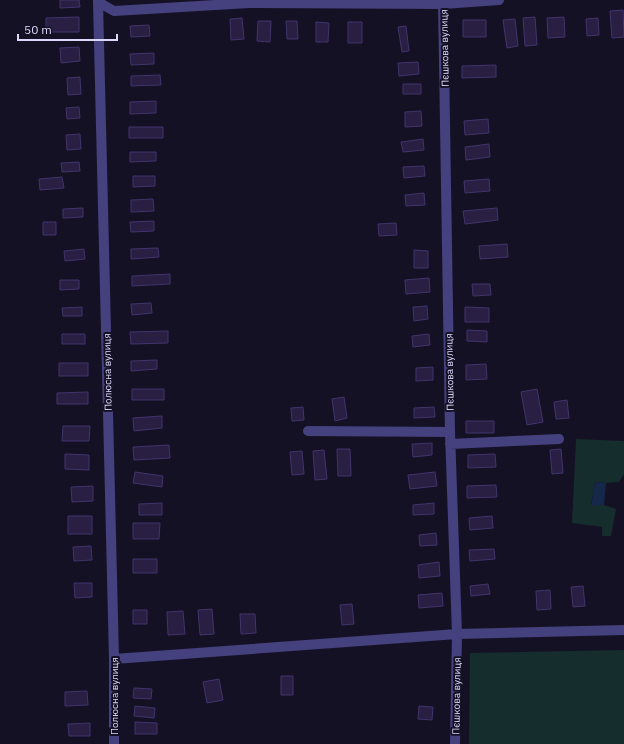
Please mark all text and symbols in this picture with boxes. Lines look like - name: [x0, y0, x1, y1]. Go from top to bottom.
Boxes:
- street label: Пєшкова вулиця: [437, 9, 452, 87]
- scale bar: [18, 16, 117, 42]
- text: 50 m: [24, 22, 52, 37]
- street label: Полюсна вулиця: [100, 333, 115, 411]
- street label: Пєшкова вулиця: [442, 333, 457, 411]
- street label: Полюсна вулиця: [108, 657, 121, 735]
- street label: Пєшкова вулиця: [449, 657, 464, 735]

